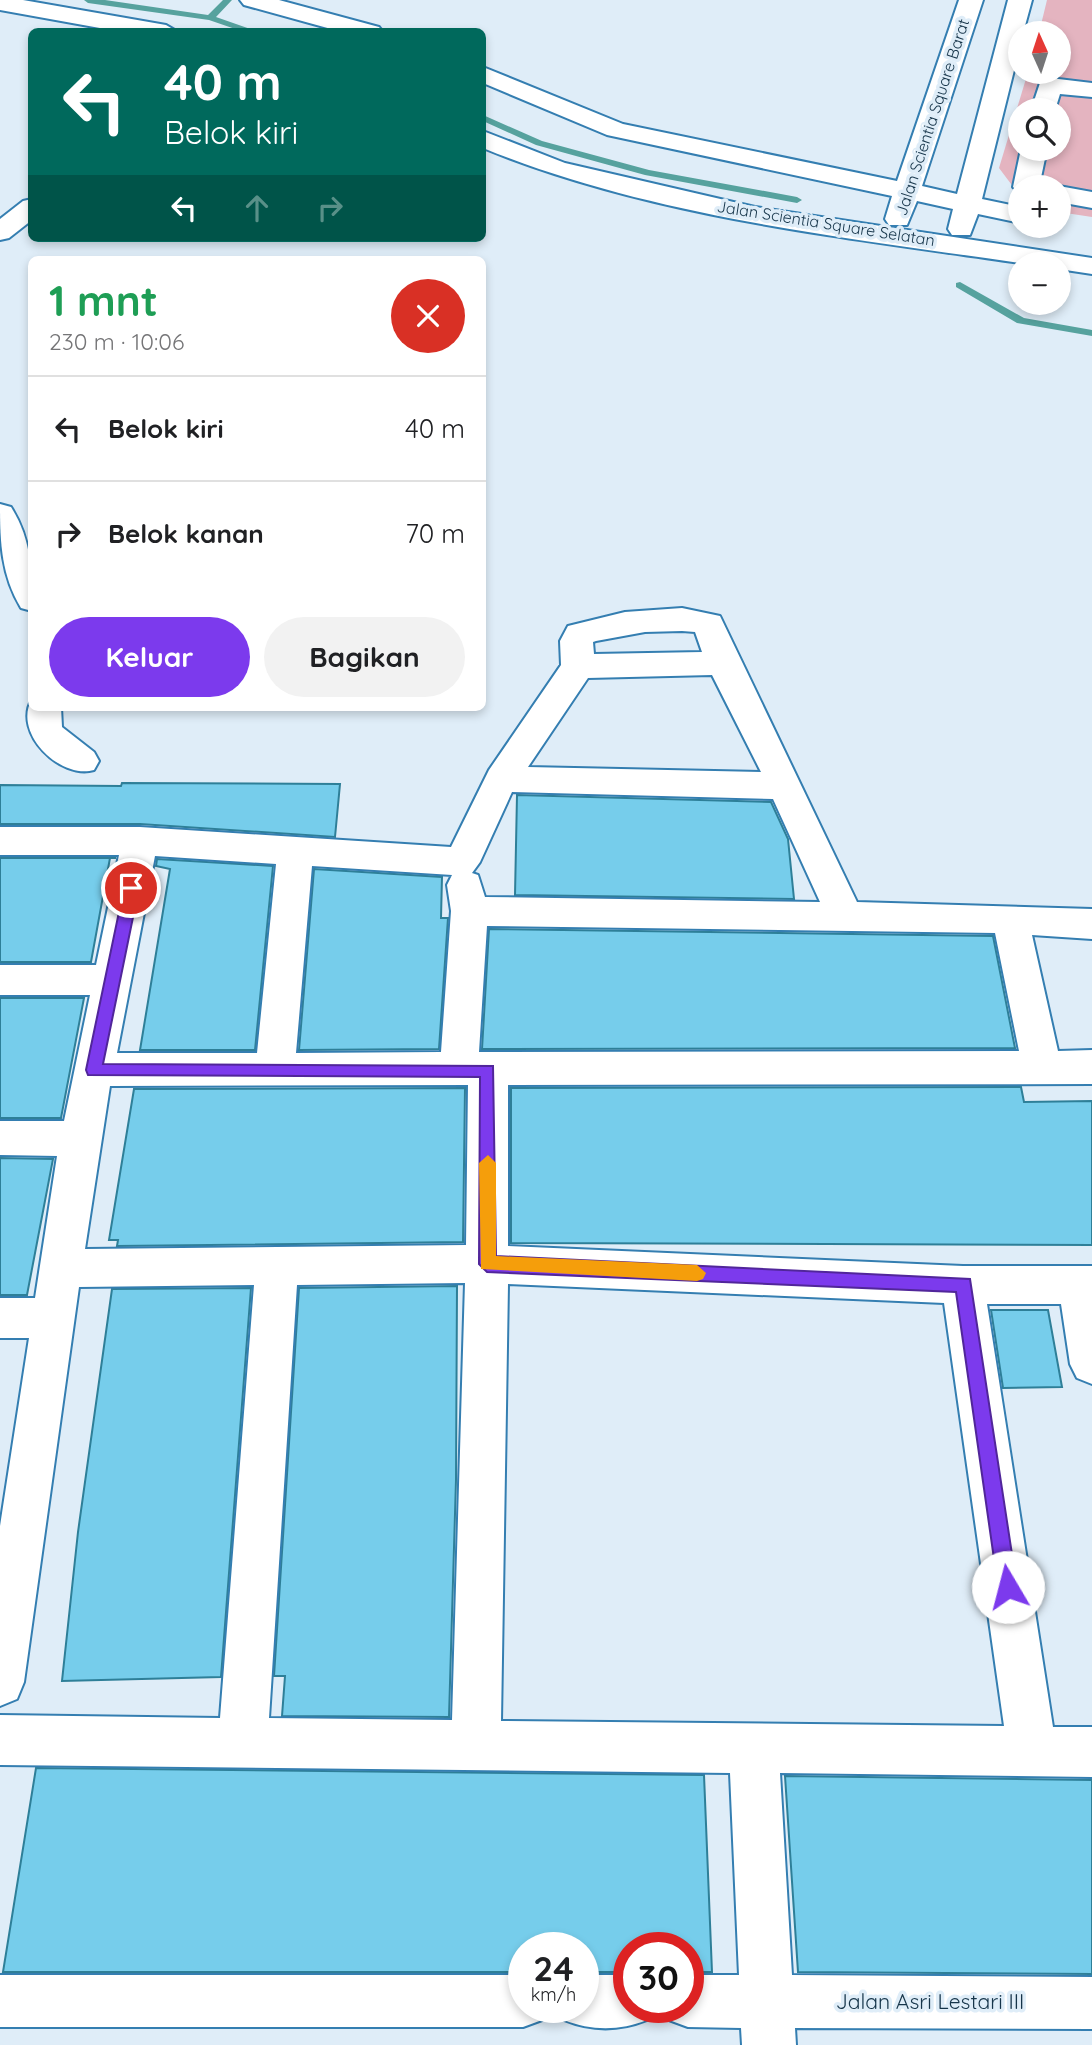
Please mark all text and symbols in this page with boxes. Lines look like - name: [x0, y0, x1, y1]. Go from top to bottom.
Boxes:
- street label: Jalan Scientia Square Barat: [891, 16, 973, 218]
- north arrow: [1008, 21, 1071, 84]
- map controls: [1008, 21, 1071, 315]
- text: 40 m: [164, 51, 282, 112]
- icon: left: [49, 56, 140, 147]
- button: search: [1008, 98, 1071, 161]
- text: Belok kiri: [164, 112, 298, 152]
- button: +: [1008, 175, 1071, 238]
- icon: left: [165, 189, 203, 227]
- icon: ahead: [238, 189, 276, 227]
- icon: right: [311, 189, 349, 227]
- street label: Jalan Scientia Square Selatan: [716, 196, 936, 250]
- button: −: [1008, 252, 1071, 315]
- text: 1 mnt: [49, 274, 158, 327]
- button: close: [391, 279, 465, 353]
- text: 230 m · 10:06: [49, 327, 184, 356]
- icon: left: [49, 410, 87, 448]
- text: Belok kiri: [108, 412, 224, 445]
- text: 40 m: [405, 412, 465, 445]
- icon: right: [49, 515, 87, 553]
- text: Belok kanan: [108, 517, 264, 550]
- text: 70 m: [405, 517, 465, 550]
- button: Keluar: [49, 617, 250, 697]
- button: Bagikan: [264, 617, 465, 697]
- pin: [101, 858, 161, 918]
- icon: arrive: [112, 869, 150, 907]
- position arrow: [971, 1550, 1045, 1624]
- speed limit sign: 30: [613, 1932, 704, 2023]
- text: 24: [533, 1946, 574, 1990]
- text: km/h: [531, 1983, 576, 2006]
- street label: Jalan Asri Lestari III: [836, 1988, 1024, 2014]

